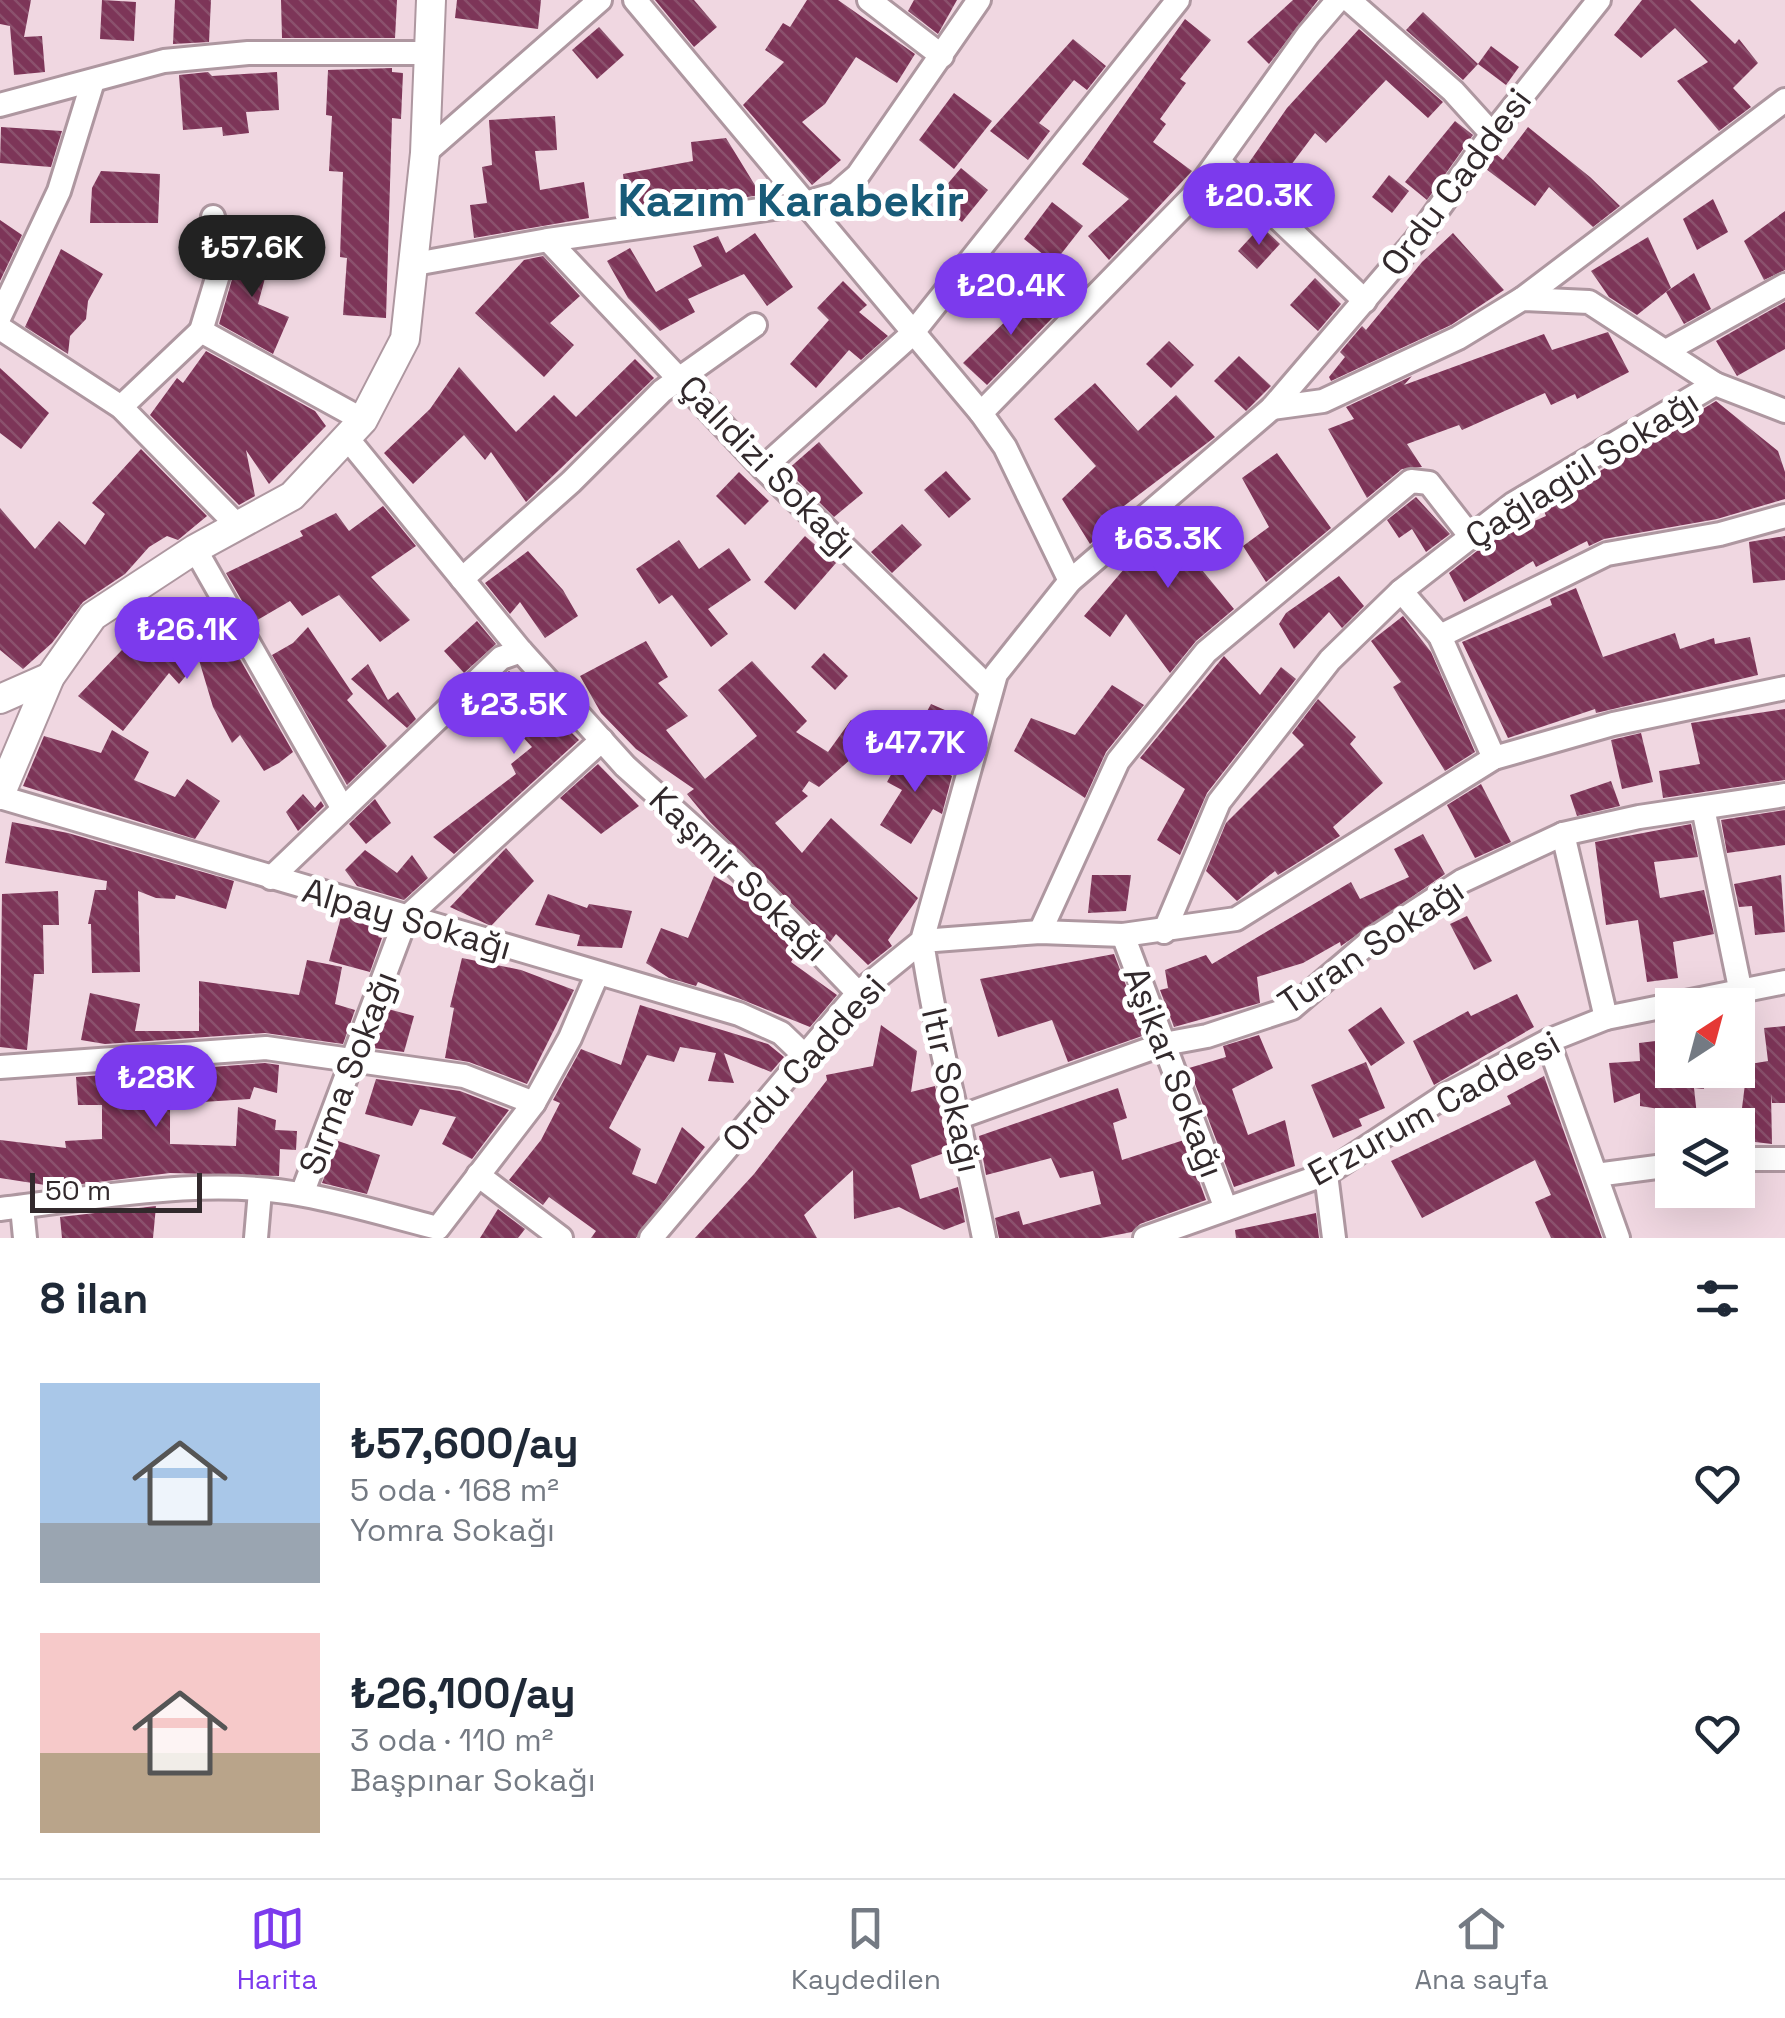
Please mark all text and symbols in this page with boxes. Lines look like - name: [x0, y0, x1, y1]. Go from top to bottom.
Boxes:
- street label: Ordu Caddesi: [1371, 79, 1541, 285]
- pin: ₺20.3K: [1178, 163, 1340, 248]
- district label: Kazım Karabekir: [618, 172, 964, 229]
- text: ₺20.3K: [1205, 175, 1313, 215]
- pin: ₺57.6K: [171, 215, 333, 300]
- text: ₺57.6K: [200, 227, 304, 267]
- pin: ₺20.4K: [930, 253, 1092, 338]
- text: ₺20.4K: [956, 265, 1066, 305]
- street label: Çalıdizi Sokağı: [669, 366, 867, 568]
- street label: Çağlagül Sokağı: [1457, 380, 1707, 558]
- pin: ₺63.3K: [1087, 506, 1249, 591]
- text: ₺63.3K: [1114, 518, 1222, 558]
- pin: ₺26.1K: [106, 597, 268, 682]
- text: ₺26.1K: [137, 609, 237, 649]
- pin: ₺23.5K: [433, 672, 595, 757]
- text: ₺23.5K: [460, 684, 568, 724]
- pin: ₺47.7K: [834, 710, 996, 795]
- text: ₺47.7K: [865, 722, 965, 762]
- street label: Kaşmir Sokağı: [640, 777, 838, 971]
- street label: Alpay Sokağı: [297, 868, 517, 970]
- street label: Turan Sokağı: [1270, 868, 1472, 1024]
- street label: Aşikar Sokağı: [1114, 960, 1234, 1184]
- street label: Sırma Sokağı: [289, 965, 407, 1181]
- street label: Ordu Caddesi: [713, 965, 895, 1161]
- north arrow: [1655, 988, 1755, 1088]
- map controls: [1655, 988, 1755, 1208]
- street label: Itır Sokağı: [912, 1003, 992, 1177]
- street label: Erzurum Caddesi: [1300, 1021, 1568, 1195]
- pin: ₺28K: [97, 1045, 215, 1130]
- text: ₺28K: [117, 1057, 195, 1097]
- button: layers: [1655, 1108, 1755, 1208]
- scale bar: [30, 1168, 202, 1212]
- text: 50 m: [45, 1172, 111, 1208]
- icon: filters: [1690, 1271, 1745, 1326]
- text: 8 ilan: [40, 1272, 148, 1325]
- text: ₺57,600/ay: [350, 1417, 579, 1470]
- icon: home: [120, 1423, 240, 1543]
- icon: heart: [1690, 1456, 1745, 1511]
- text: 5 oda · 168 m²: [350, 1470, 559, 1510]
- text: Yomra Sokağı: [350, 1510, 555, 1550]
- text: ₺26,100/ay: [350, 1667, 576, 1720]
- icon: home: [120, 1673, 240, 1793]
- icon: heart: [1690, 1706, 1745, 1761]
- text: 3 oda · 110 m²: [350, 1720, 554, 1760]
- text: Başpınar Sokağı: [350, 1760, 596, 1800]
- tab: Harita: [237, 1901, 318, 1997]
- tab: Kaydedilen: [791, 1901, 941, 1997]
- tab: Ana sayfa: [1414, 1901, 1548, 1997]

